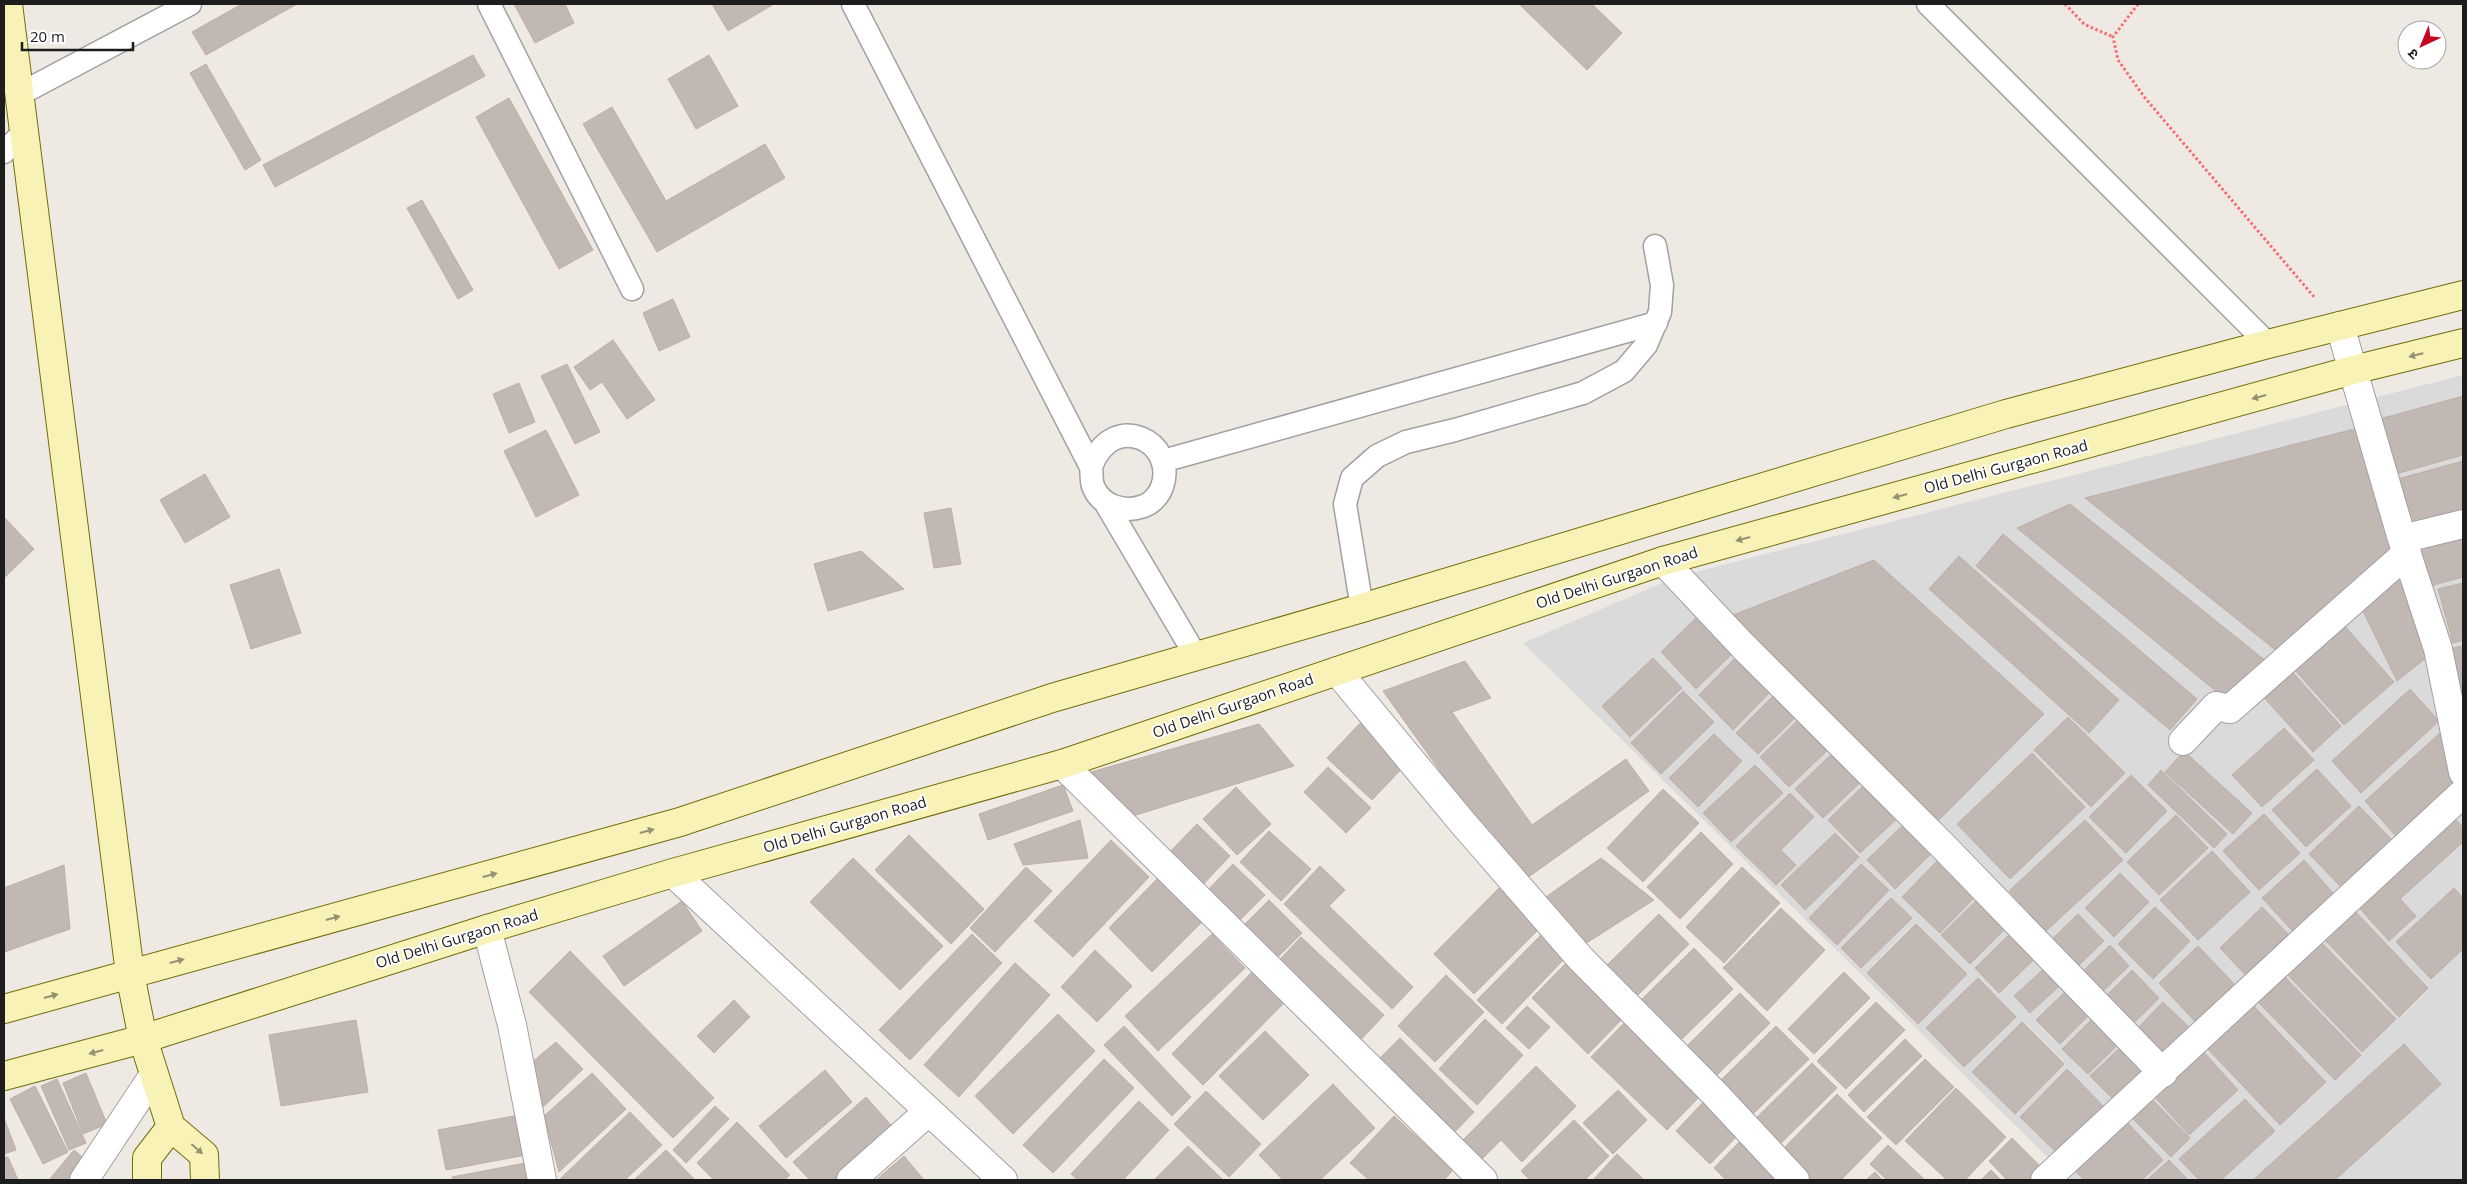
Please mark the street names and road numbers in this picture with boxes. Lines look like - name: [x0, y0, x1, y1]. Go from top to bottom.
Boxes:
- street label: Old Delhi Gurgaon Road: [1921, 434, 2090, 498]
- street label: Old Delhi Gurgaon Road: [1533, 541, 1700, 613]
- street label: Old Delhi Gurgaon Road: [1149, 668, 1316, 742]
- street label: Old Delhi Gurgaon Road: [761, 791, 929, 857]
- street label: Old Delhi Gurgaon Road: [373, 904, 541, 972]

